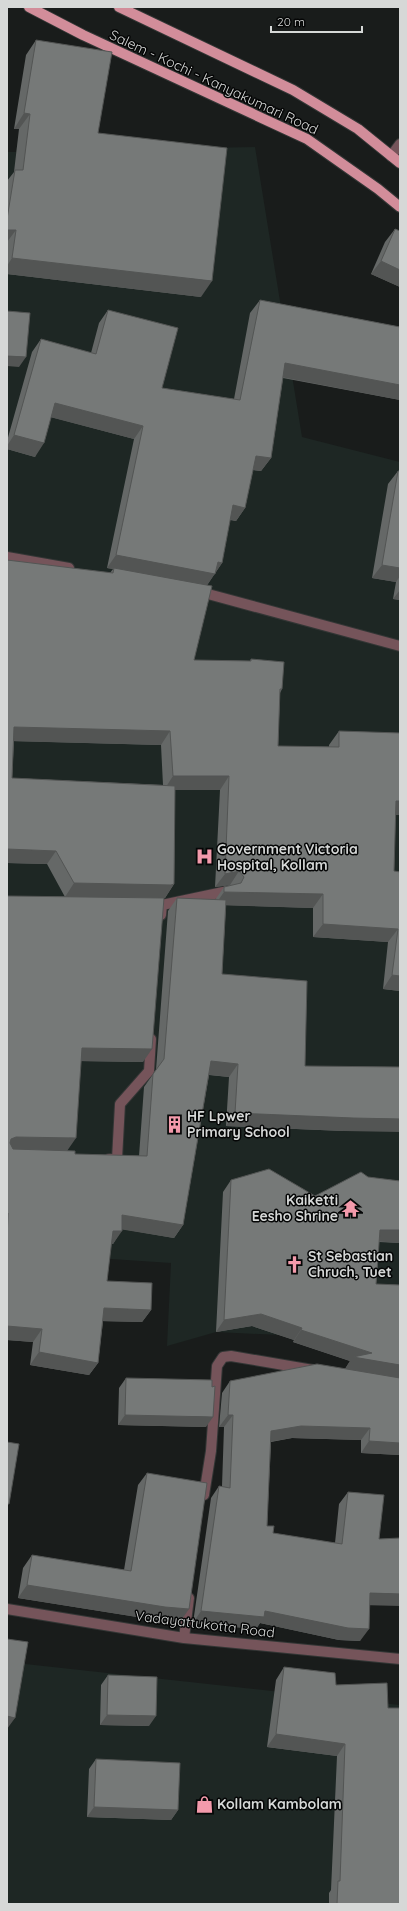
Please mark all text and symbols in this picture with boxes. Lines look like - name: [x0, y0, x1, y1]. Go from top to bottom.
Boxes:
- scale bar: [271, 8, 362, 34]
- text: 20 m: [277, 14, 305, 29]
- street label: Salem - Kochi - Kanyakumari Road: [107, 26, 321, 138]
- place label: Government Victoria Hospital, Kollam: [217, 840, 358, 874]
- hospital icon: Government Victoria Hospital, Kollam: [194, 847, 214, 867]
- place label: HF Lpwer Primary School: [187, 1107, 290, 1141]
- building icon: HF Lpwer Primary School: [164, 1114, 184, 1134]
- place label: Kaiketti Eesho Shrine: [252, 1191, 338, 1225]
- temple icon: Kaiketti Eesho Shrine: [341, 1198, 361, 1218]
- place label: St Sebastian Chruch, Tuet: [308, 1247, 393, 1281]
- church icon: St Sebastian Chruch, Tuet: [285, 1254, 305, 1274]
- street label: Vadayattukotta Road: [134, 1606, 276, 1642]
- shop icon: Kollam Kambolam: [194, 1794, 214, 1814]
- place label: Kollam Kambolam: [217, 1795, 342, 1813]

